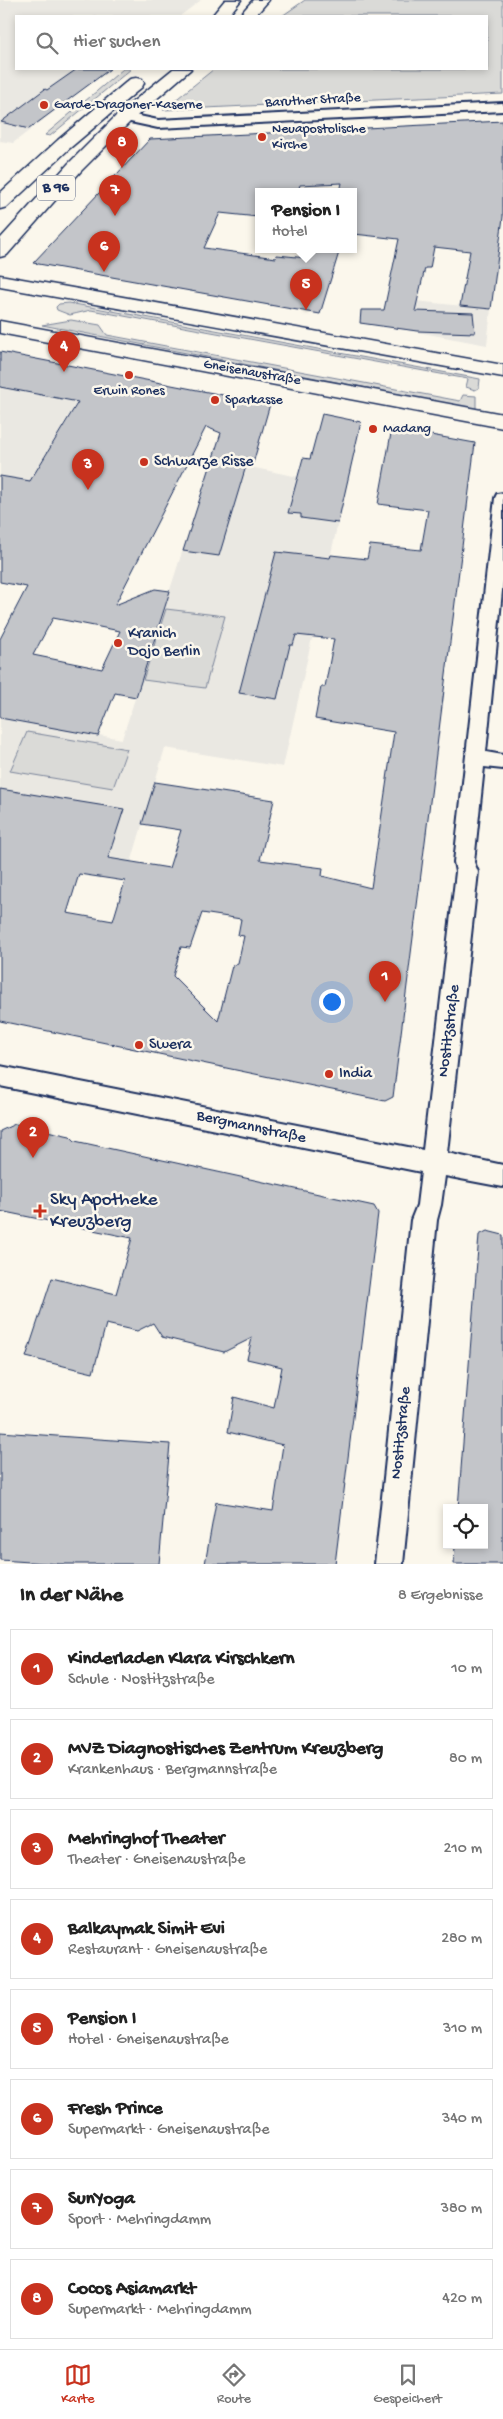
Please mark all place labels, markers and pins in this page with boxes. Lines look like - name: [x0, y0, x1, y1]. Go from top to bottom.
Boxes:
- place label: Garde-Dragoner-Kaserne: [54, 97, 203, 114]
- marker: Garde-Dragoner-Kaserne: [38, 99, 50, 111]
- place label: Neuapostolische Kirche: [272, 121, 367, 154]
- pin: 8: [106, 127, 138, 168]
- marker: Neuapostolische Kirche: [256, 131, 268, 143]
- pin: 7: [99, 175, 131, 216]
- pin: 6: [88, 231, 120, 272]
- pin: 5: [290, 269, 322, 310]
- pin: 4: [48, 331, 80, 372]
- marker: Erwin Rones: [123, 369, 135, 381]
- place label: Erwin Rones: [93, 383, 165, 400]
- place label: Sparkasse: [225, 392, 283, 409]
- marker: Sparkasse: [209, 394, 221, 406]
- place label: Madang: [383, 421, 431, 438]
- marker: Madang: [367, 423, 379, 435]
- pin: 3: [72, 449, 104, 490]
- place label: Schwarze Risse: [154, 453, 254, 472]
- marker: Schwarze Risse: [138, 456, 150, 468]
- place label: Kranich Dojo Berlin: [127, 625, 201, 662]
- marker: Kranich Dojo Berlin: [112, 637, 124, 649]
- pin: 1: [369, 961, 401, 1002]
- place label: Swera: [149, 1036, 193, 1055]
- marker: Swera: [133, 1039, 145, 1051]
- place label: India: [339, 1065, 373, 1084]
- marker: India: [323, 1068, 335, 1080]
- pin: 2: [17, 1117, 49, 1158]
- place label: Sky Apotheke Kreuzberg: [50, 1189, 158, 1234]
- marker: Sky Apotheke Kreuzberg: [34, 1205, 46, 1217]

